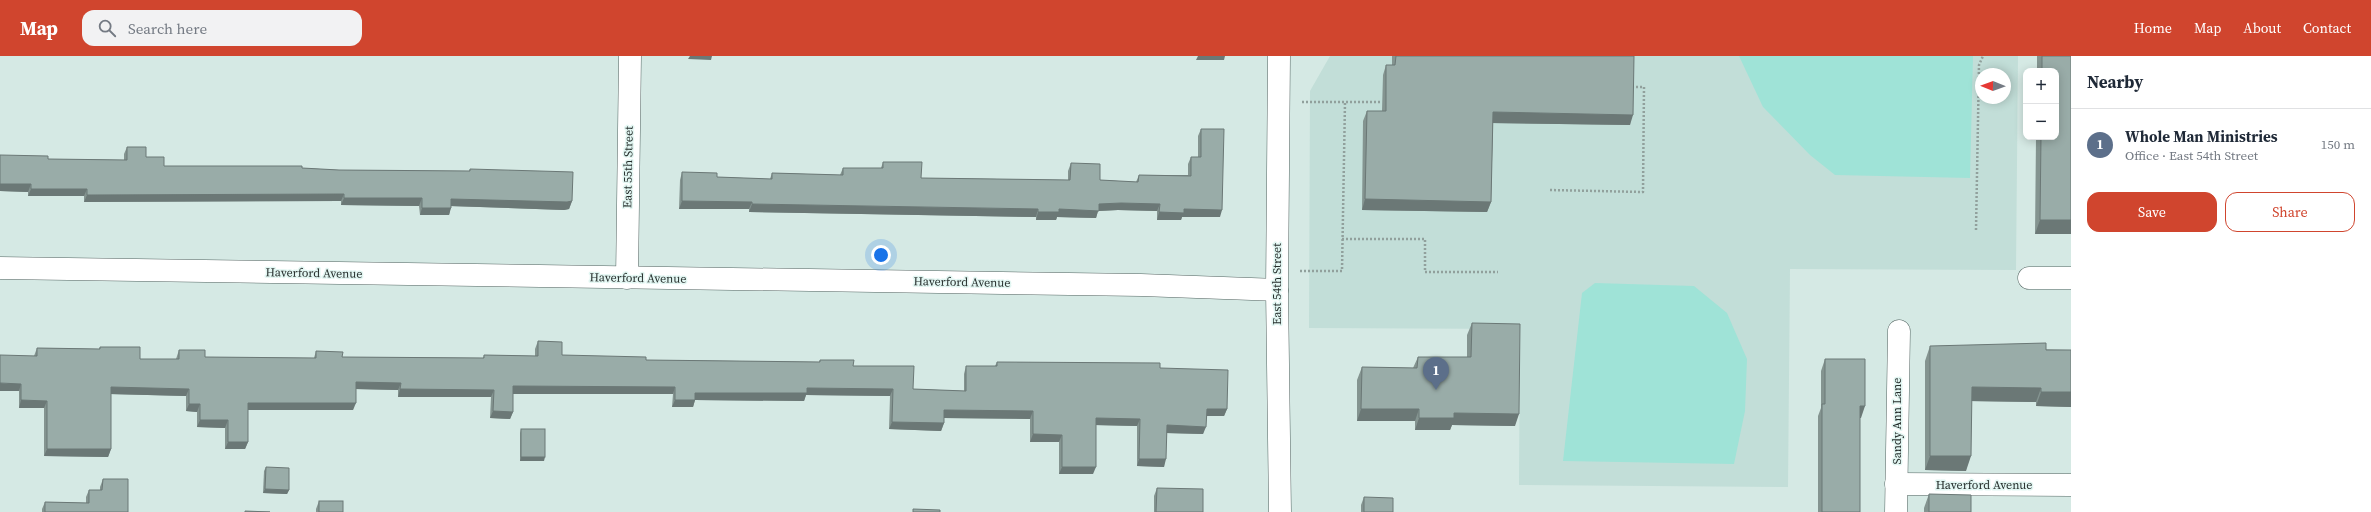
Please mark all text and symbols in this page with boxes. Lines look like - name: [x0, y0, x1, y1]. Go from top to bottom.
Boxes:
- search box: [82, 10, 362, 46]
- text: Map: [20, 15, 58, 41]
- icon: search: [96, 17, 118, 39]
- text: Search here: [128, 18, 207, 39]
- text: Home: [2134, 18, 2172, 38]
- text: Map: [2194, 18, 2221, 38]
- text: About: [2243, 18, 2281, 38]
- text: Contact: [2303, 18, 2351, 38]
- north arrow: [1975, 68, 2011, 104]
- map controls: [2023, 68, 2059, 140]
- button: +: [2023, 68, 2059, 104]
- text: Nearby: [2087, 70, 2143, 94]
- button: −: [2023, 104, 2059, 140]
- street label: East 55th Street: [619, 126, 637, 208]
- text: Whole Man Ministries: [2125, 126, 2278, 147]
- text: 1: [2096, 136, 2104, 153]
- text: 150 m: [2321, 136, 2355, 153]
- text: Office · East 54th Street: [2125, 147, 2258, 164]
- button: Save: [2087, 192, 2217, 232]
- button: Share: [2225, 192, 2355, 232]
- street label: East 54th Street: [1269, 243, 1285, 325]
- your location: [871, 245, 891, 265]
- street label: Haverford Avenue: [266, 264, 362, 282]
- street label: Haverford Avenue: [590, 269, 686, 287]
- street label: Haverford Avenue: [914, 273, 1010, 291]
- pin: 1: [1423, 357, 1449, 390]
- street label: Sandy Ann Lane: [1889, 378, 1905, 465]
- street label: Haverford Avenue: [1936, 477, 2032, 493]

